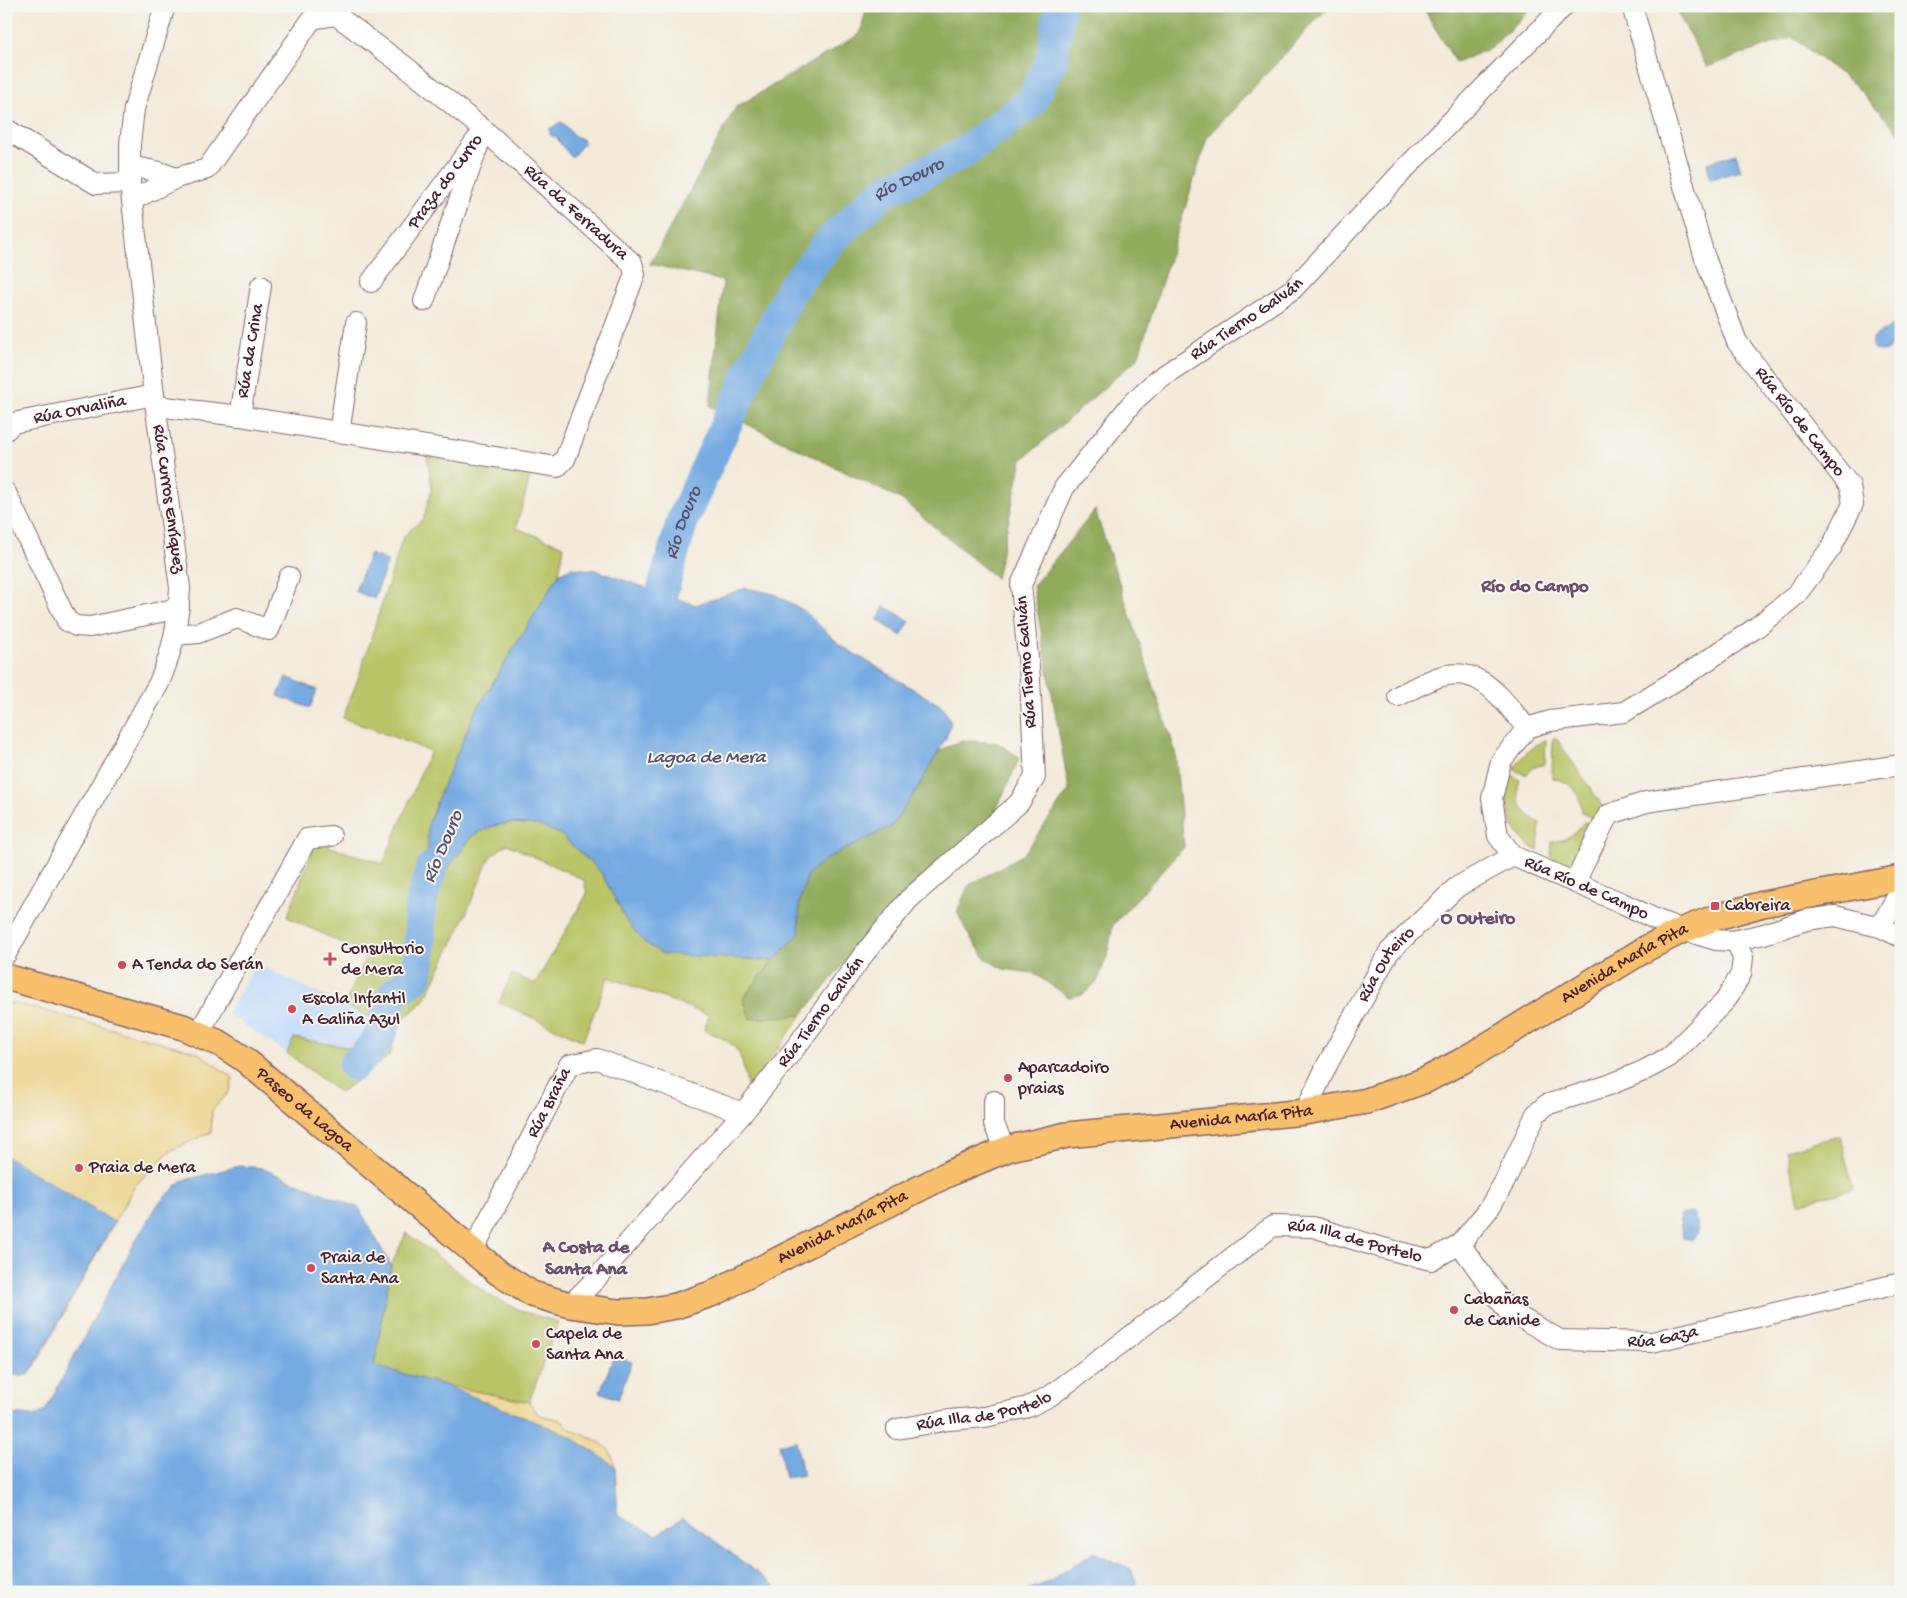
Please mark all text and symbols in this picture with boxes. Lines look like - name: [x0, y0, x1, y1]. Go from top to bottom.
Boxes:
- street label: Praza do Curro: [403, 130, 488, 234]
- water label: Río Douro: [868, 152, 949, 207]
- street label: Rúa da Ferradura: [519, 160, 633, 266]
- street label: Rúa Tierno Galván: [1186, 273, 1309, 365]
- street label: Rúa da Crina: [233, 301, 269, 400]
- street label: Rúa Río de Campo: [1750, 363, 1849, 481]
- street label: Rúa Orvaliña: [32, 390, 129, 429]
- street label: Rúa Curros Enríquez: [147, 423, 189, 576]
- water label: Río Douro: [660, 482, 708, 562]
- district label: Río do Campo: [1480, 576, 1589, 599]
- street label: Rúa Tierno Galván: [1012, 595, 1042, 729]
- water label: Lagoa de Mera: [647, 747, 767, 770]
- water label: Río Douro: [419, 806, 470, 887]
- street label: Rúa Río de Campo: [1521, 852, 1652, 925]
- place label: Cabreira: [1725, 896, 1791, 917]
- marker: Cabreira: [1709, 900, 1721, 912]
- district label: O Outeiro: [1441, 908, 1515, 931]
- street label: Avenida María Pita: [1557, 918, 1692, 1008]
- street label: Rúa Outeiro: [1353, 922, 1419, 1006]
- place label: Consultorio de Mera: [341, 939, 424, 981]
- marker: Consultorio de Mera: [323, 952, 337, 966]
- street label: Rúa Tierno Galván: [773, 952, 869, 1072]
- place label: A Tenda do Serán: [132, 955, 264, 976]
- marker: A Tenda do Serán: [116, 959, 128, 971]
- place label: Escola Infantil A Galiña Azul: [302, 989, 406, 1031]
- marker: Escola Infantil A Galiña Azul: [286, 1003, 298, 1015]
- place label: Aparcadoiro praias: [1017, 1058, 1109, 1100]
- street label: Paseo da Lagoa: [251, 1062, 358, 1157]
- street label: Rúa Braña: [522, 1063, 577, 1142]
- marker: Aparcadoiro praias: [1002, 1072, 1014, 1084]
- street label: Avenida María Pita: [1169, 1100, 1315, 1136]
- place label: Praia de Mera: [88, 1158, 197, 1179]
- marker: Praia de Mera: [73, 1162, 85, 1174]
- street label: Avenida María Pita: [774, 1185, 912, 1269]
- street label: Rúa Illa de Portelo: [1287, 1216, 1424, 1268]
- district label: A Costa de Santa Ana: [542, 1237, 630, 1282]
- place label: Praia de Santa Ana: [320, 1248, 400, 1290]
- marker: Praia de Santa Ana: [305, 1262, 317, 1274]
- place label: Cabañas de Canide: [1464, 1290, 1541, 1332]
- marker: Cabañas de Canide: [1448, 1304, 1460, 1316]
- street label: Rúa Gaza: [1627, 1321, 1701, 1353]
- place label: Capela de Santa Ana: [546, 1324, 625, 1366]
- marker: Capela de Santa Ana: [530, 1338, 542, 1350]
- street label: Rúa Illa de Portelo: [915, 1386, 1055, 1436]

